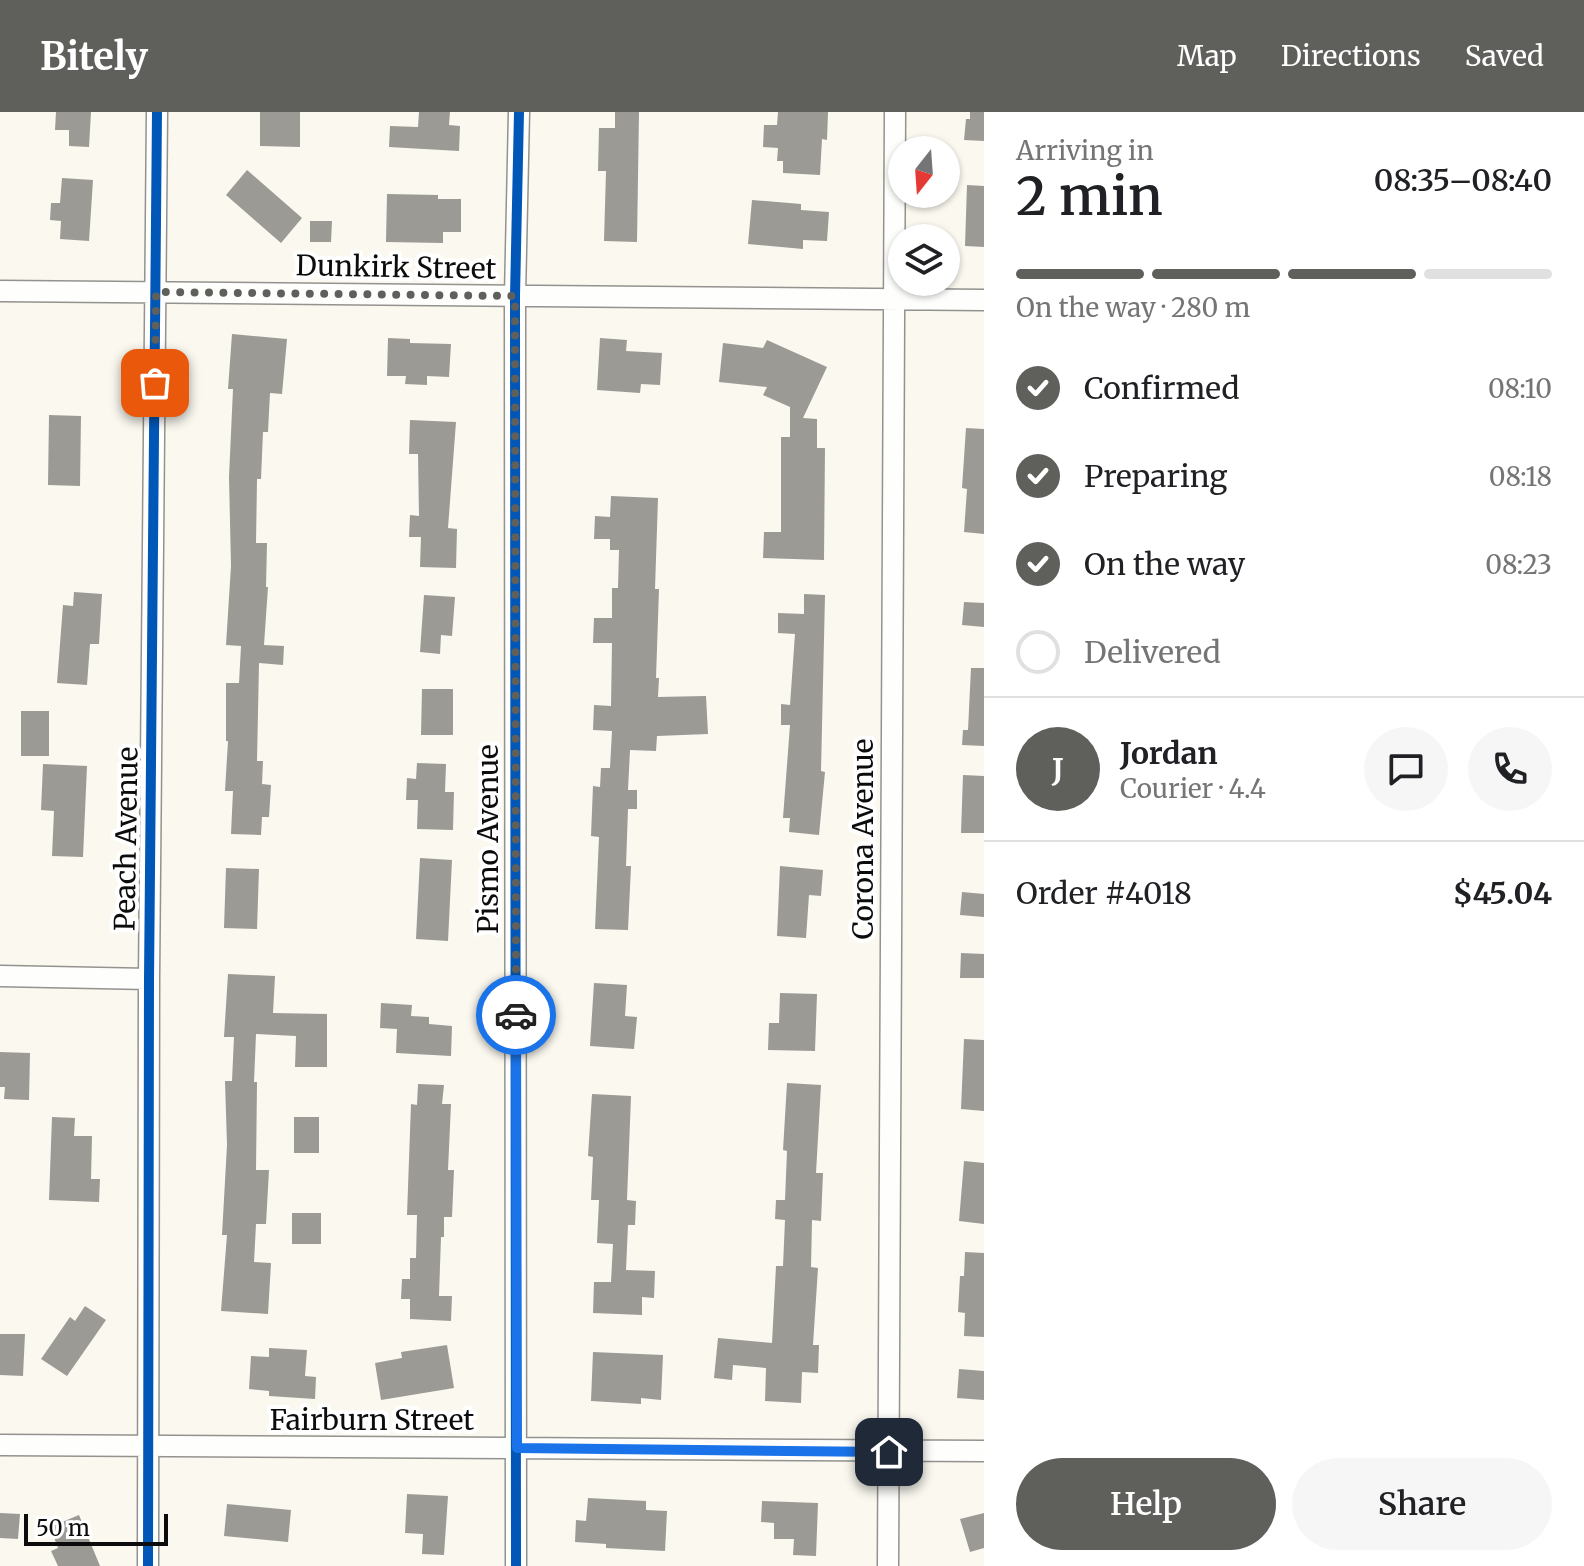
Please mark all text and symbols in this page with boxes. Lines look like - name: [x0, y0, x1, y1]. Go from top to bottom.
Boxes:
- text: Bitely: [40, 33, 148, 80]
- text: Map: [1177, 38, 1237, 74]
- text: Directions: [1281, 38, 1421, 74]
- text: Saved: [1465, 38, 1544, 74]
- text: Arriving in: [1016, 134, 1154, 167]
- north arrow: [888, 136, 960, 208]
- map controls: [888, 136, 960, 296]
- text: 08:35–08:40: [1374, 161, 1552, 199]
- text: 2 min: [1016, 164, 1163, 229]
- button: layers: [888, 224, 960, 296]
- street label: Dunkirk Street: [295, 247, 497, 287]
- text: On the way · 280 m: [1016, 291, 1250, 324]
- pin: [121, 349, 189, 417]
- icon: bag: [133, 361, 177, 405]
- icon: check: [1016, 366, 1060, 410]
- text: Confirmed: [1084, 369, 1239, 407]
- text: 08:10: [1488, 372, 1552, 405]
- icon: check: [1016, 454, 1060, 498]
- text: Preparing: [1084, 457, 1227, 495]
- text: 08:18: [1489, 460, 1552, 493]
- icon: check: [1016, 542, 1060, 586]
- text: On the way: [1084, 545, 1245, 583]
- text: 08:23: [1485, 548, 1552, 581]
- text: Delivered: [1084, 633, 1221, 671]
- button: chat: [1364, 727, 1448, 811]
- button: phone: [1468, 727, 1552, 811]
- text: Jordan: [1120, 734, 1218, 772]
- street label: Corona Avenue: [845, 739, 881, 939]
- street label: Pismo Avenue: [470, 744, 506, 934]
- street label: Peach Avenue: [106, 747, 146, 931]
- text: J: [1052, 750, 1064, 788]
- text: Courier · 4.4: [1120, 772, 1266, 805]
- text: Order #4018: [1016, 874, 1192, 912]
- text: $45.04: [1453, 874, 1552, 912]
- courier: [476, 975, 556, 1055]
- icon: car: [494, 993, 538, 1037]
- street label: Fairburn Street: [270, 1402, 474, 1438]
- pin: [855, 1418, 923, 1486]
- icon: home: [867, 1430, 911, 1474]
- button: Help: [1016, 1458, 1276, 1550]
- button: Share: [1292, 1458, 1552, 1550]
- scale bar: [24, 1510, 168, 1546]
- text: 50 m: [36, 1514, 90, 1542]

